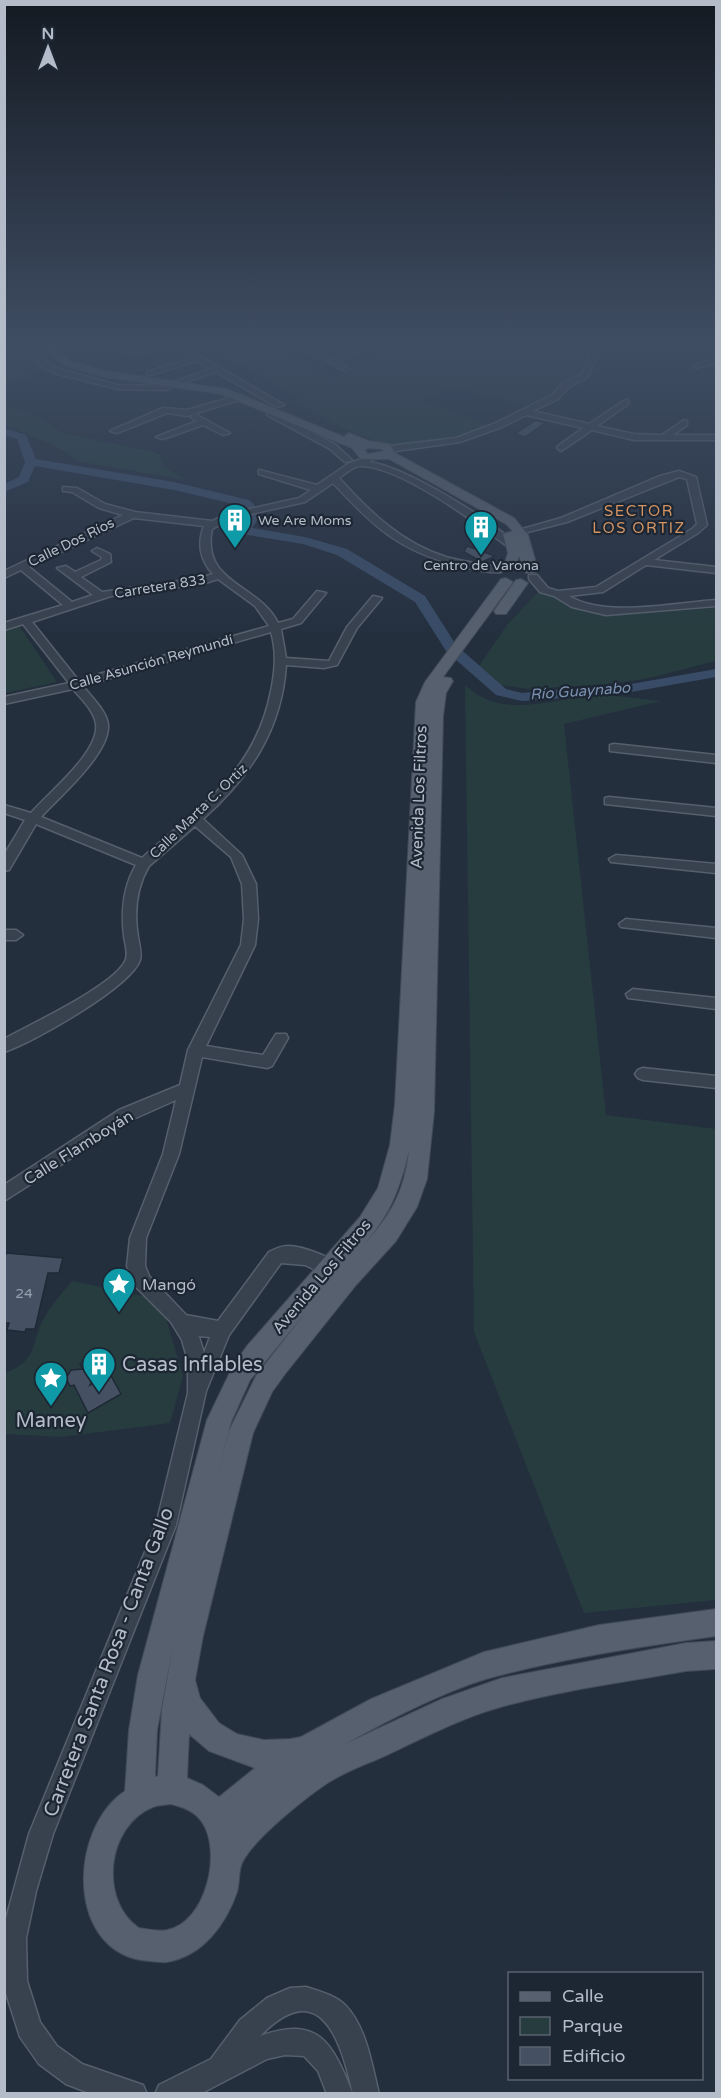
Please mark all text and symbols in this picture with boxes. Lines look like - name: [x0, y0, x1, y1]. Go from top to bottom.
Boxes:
- north arrow: [18, 18, 78, 78]
- text: N: [42, 24, 54, 44]
- building icon: We Are Moms: [217, 502, 253, 549]
- district label: SECTOR LOS ORTIZ: [592, 502, 686, 537]
- building icon: Centro de Varona: [463, 509, 499, 556]
- place label: We Are Moms: [258, 512, 352, 529]
- street label: Calle Dos Ríos: [25, 514, 117, 571]
- place label: Centro de Varona: [423, 557, 539, 574]
- street label: Carretera 833: [113, 571, 207, 602]
- street label: Calle Asunción Reymundí: [67, 631, 235, 694]
- water label: Río Guaynabo: [529, 678, 632, 703]
- street label: Avenida Los Filtros: [407, 725, 431, 869]
- street label: Calle Marta C. Ortiz: [146, 760, 251, 862]
- street label: Calle Flamboyán: [20, 1106, 137, 1190]
- street label: Avenida Los Filtros: [268, 1215, 376, 1338]
- place icon: Mangó: [101, 1266, 137, 1313]
- place label: Mangó: [142, 1275, 196, 1295]
- house number: 24: [15, 1285, 33, 1302]
- building icon: Casas Inflables: [81, 1346, 117, 1393]
- place label: Casas Inflables: [122, 1353, 263, 1377]
- place icon: Mamey: [33, 1360, 69, 1407]
- place label: Mamey: [16, 1409, 87, 1433]
- street label: Carretera Santa Rosa - Canta Gallo: [39, 1504, 179, 1820]
- legend: [508, 1972, 703, 2080]
- text: Calle: [562, 1985, 604, 2007]
- text: Parque: [562, 2015, 623, 2037]
- text: Edificio: [562, 2045, 626, 2067]

